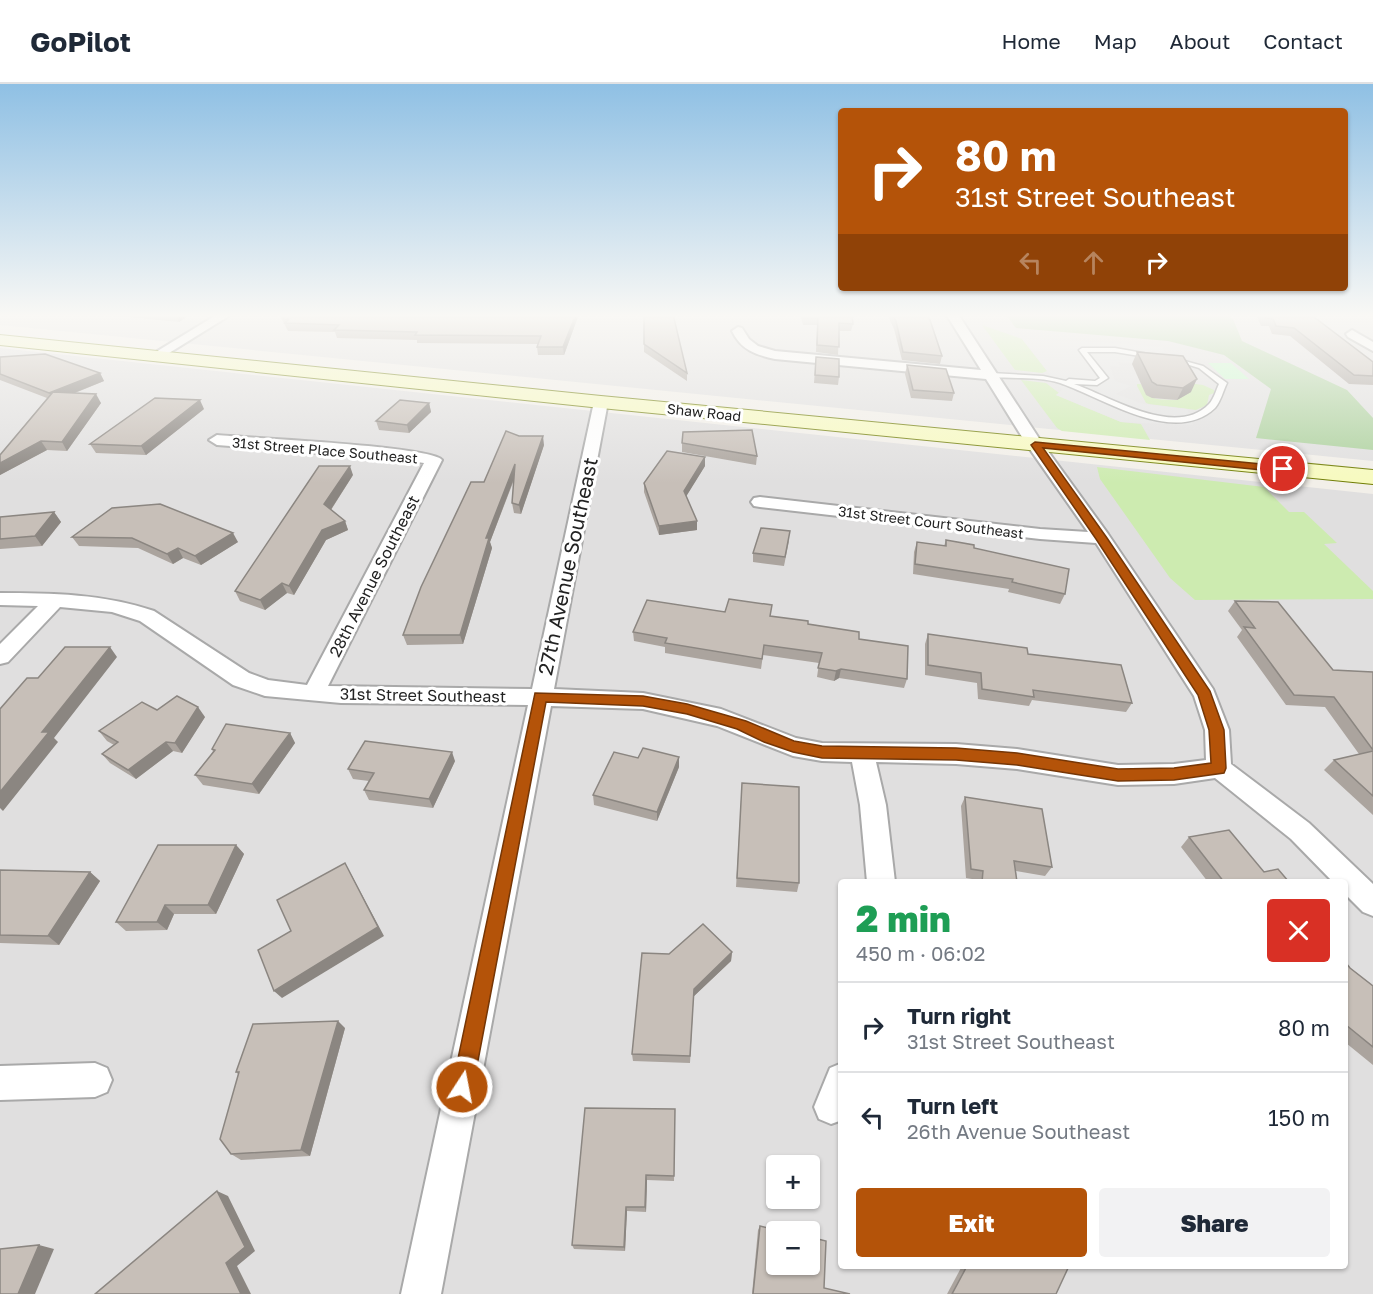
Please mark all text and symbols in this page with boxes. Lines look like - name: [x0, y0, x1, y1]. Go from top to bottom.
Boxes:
- text: GoPilot: [30, 25, 131, 58]
- text: Home: [1001, 28, 1061, 54]
- text: Map: [1094, 28, 1137, 54]
- text: About: [1170, 28, 1230, 54]
- text: Contact: [1263, 28, 1343, 54]
- text: 80 m: [955, 130, 1056, 180]
- icon: right: [856, 132, 934, 210]
- text: 31st Street Southeast: [955, 181, 1236, 213]
- icon: left: [1014, 246, 1047, 279]
- icon: ahead: [1077, 246, 1110, 279]
- icon: right: [1140, 246, 1173, 279]
- street label: Shaw Road: [666, 400, 742, 424]
- street label: 31st Street Place Southeast: [231, 433, 419, 467]
- pin: [1257, 443, 1308, 494]
- icon: arrive: [1266, 452, 1299, 485]
- street label: 27th Avenue Southeast: [532, 455, 602, 677]
- street label: 28th Avenue Southeast: [325, 492, 423, 660]
- street label: 31st Street Court Southeast: [837, 502, 1025, 542]
- street label: 31st Street Southeast: [340, 684, 506, 706]
- text: 2 min: [856, 897, 951, 940]
- button: close: [1267, 899, 1330, 962]
- text: 450 m · 06:02: [856, 941, 985, 965]
- text: Turn right: [907, 1002, 1011, 1029]
- icon: right: [856, 1011, 889, 1044]
- text: 80 m: [1278, 1014, 1330, 1041]
- text: 31st Street Southeast: [907, 1029, 1115, 1053]
- position arrow: [430, 1055, 494, 1119]
- text: Turn left: [907, 1092, 998, 1119]
- icon: left: [856, 1101, 889, 1134]
- text: 150 m: [1268, 1104, 1330, 1131]
- text: 26th Avenue Southeast: [907, 1119, 1130, 1143]
- map controls: [766, 1155, 820, 1275]
- button: +: [766, 1155, 820, 1209]
- button: Exit: [856, 1188, 1087, 1257]
- button: Share: [1099, 1188, 1330, 1257]
- button: −: [766, 1221, 820, 1275]

